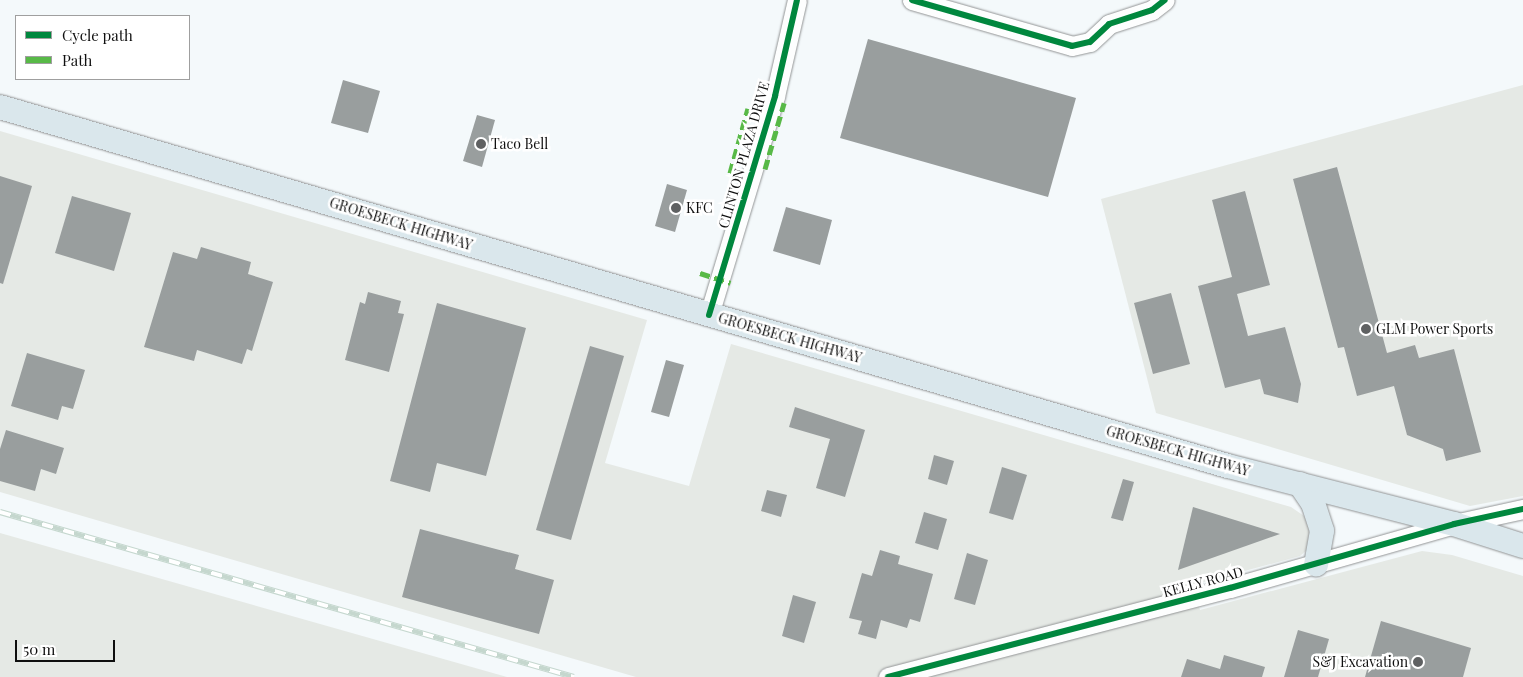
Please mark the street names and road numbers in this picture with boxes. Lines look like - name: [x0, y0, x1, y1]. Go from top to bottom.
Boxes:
- street label: CLINTON PLAZA DRIVE: [715, 80, 773, 230]
- street label: GROESBECK HIGHWAY: [327, 194, 475, 254]
- street label: GROESBECK HIGHWAY: [716, 309, 864, 367]
- street label: GROESBECK HIGHWAY: [1104, 422, 1252, 480]
- street label: KELLY ROAD: [1161, 563, 1245, 601]

